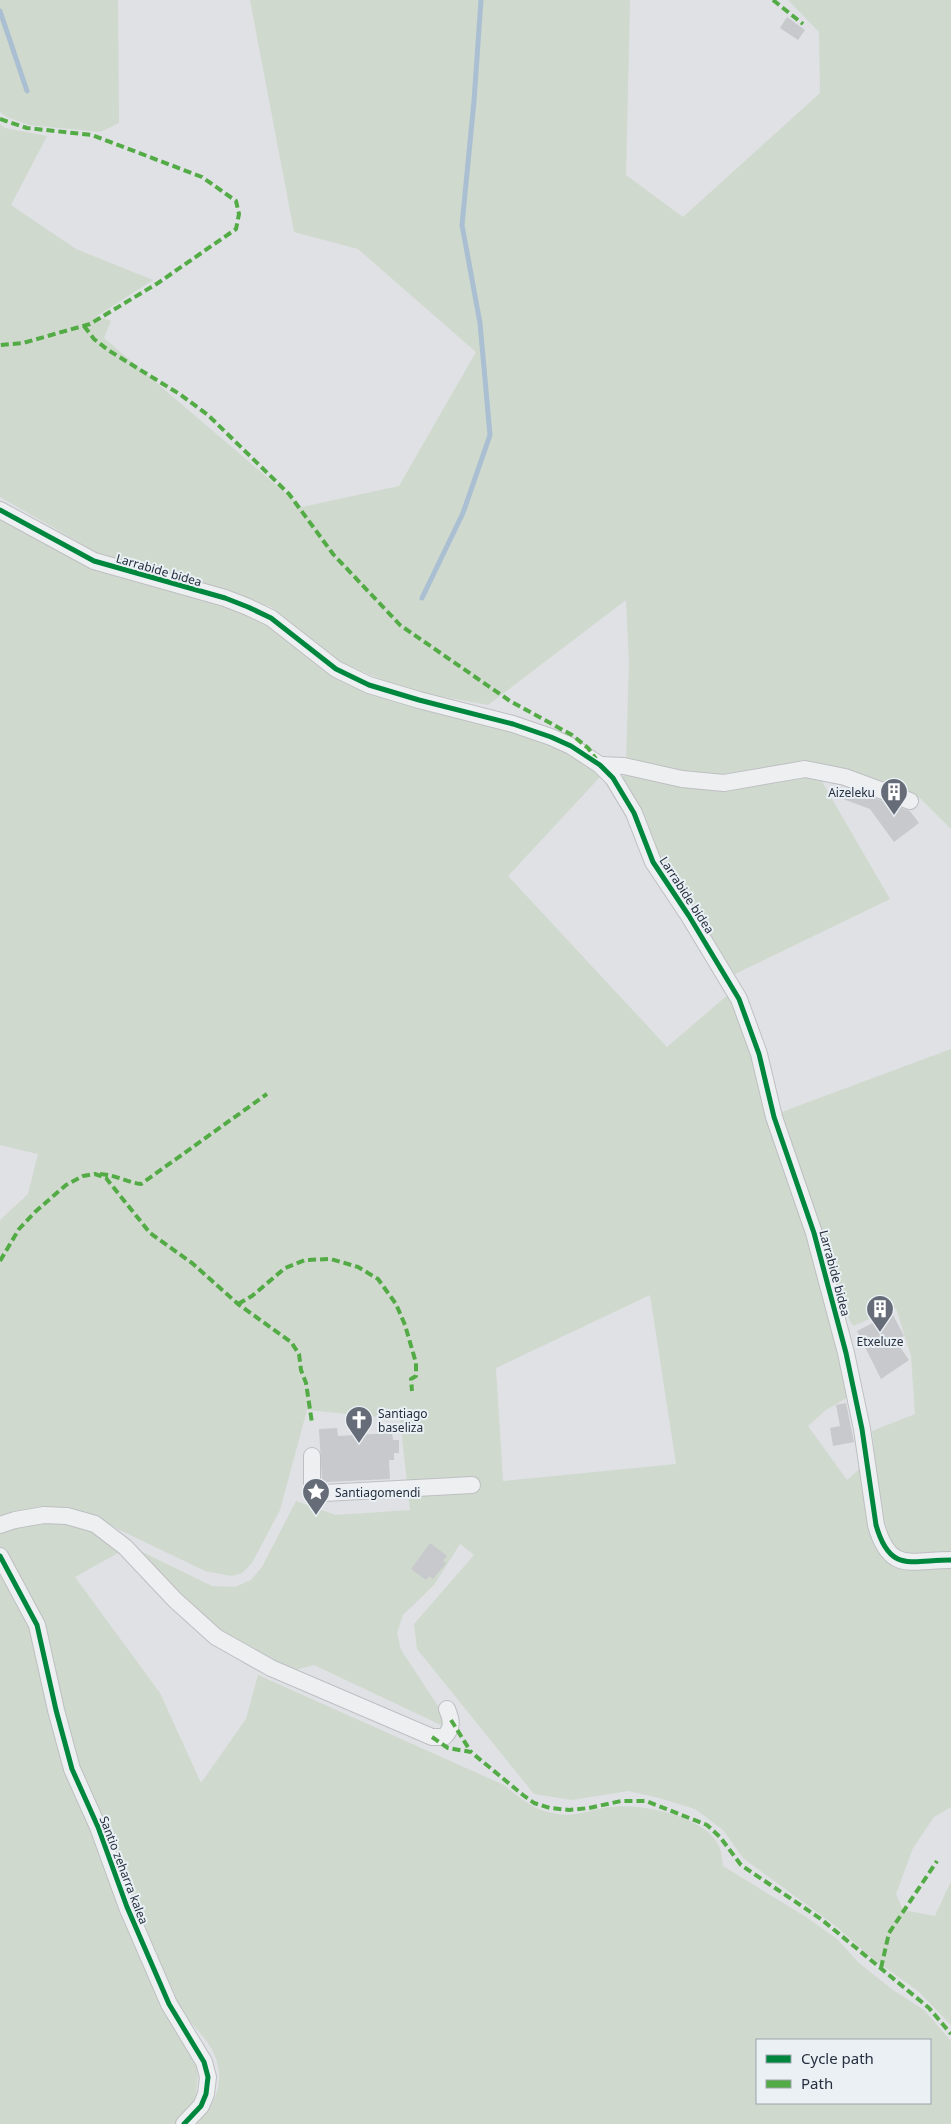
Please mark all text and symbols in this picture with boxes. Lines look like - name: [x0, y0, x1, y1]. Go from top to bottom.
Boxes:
- street label: Larrabide bidea: [114, 550, 204, 590]
- building icon: Aizeleku: [879, 777, 909, 816]
- place label: Aizeleku: [828, 784, 875, 801]
- street label: Larrabide bidea: [656, 853, 718, 937]
- street label: Larrabide bidea: [815, 1228, 855, 1318]
- building icon: Etxeluze: [865, 1294, 895, 1333]
- place label: Etxeluze: [857, 1333, 904, 1350]
- church icon: Santiago baseliza: [344, 1405, 374, 1444]
- place label: Santiago baseliza: [378, 1405, 428, 1436]
- place icon: Santiagomendi: [301, 1477, 331, 1516]
- place label: Santiagomendi: [335, 1484, 420, 1501]
- street label: Santio zeharra kalea: [96, 1814, 152, 1926]
- legend: [756, 2039, 931, 2104]
- text: Cycle path: [801, 2048, 874, 2068]
- text: Path: [801, 2073, 833, 2093]

